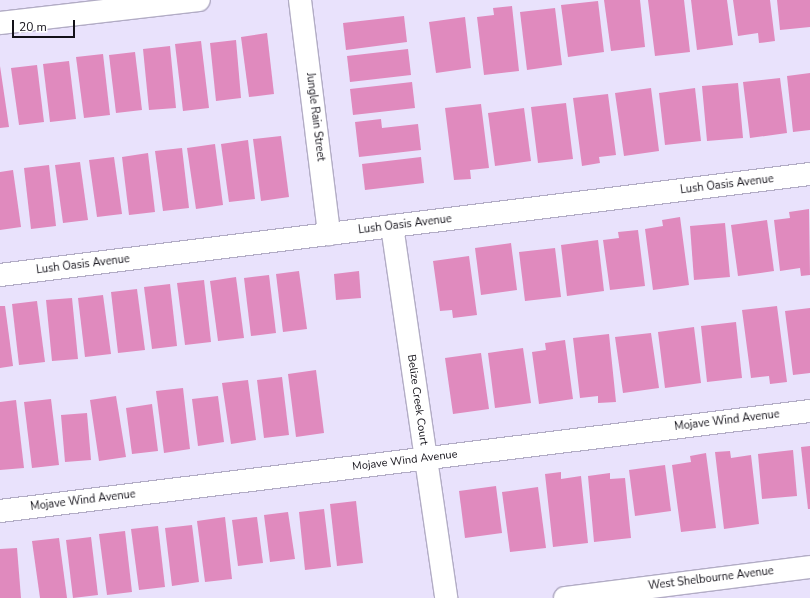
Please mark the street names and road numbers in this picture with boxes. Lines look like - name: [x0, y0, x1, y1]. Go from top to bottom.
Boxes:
- street label: Jungle Rain Street: [303, 72, 327, 162]
- street label: Lush Oasis Avenue: [680, 173, 774, 197]
- street label: Lush Oasis Avenue: [358, 213, 452, 237]
- street label: Lush Oasis Avenue: [36, 253, 130, 277]
- street label: Belize Creek Court: [404, 354, 430, 446]
- street label: Mojave Wind Avenue: [674, 408, 780, 434]
- street label: Mojave Wind Avenue: [352, 448, 458, 474]
- street label: Mojave Wind Avenue: [30, 488, 136, 514]
- street label: West Shelbourne Avenue: [647, 565, 775, 593]

